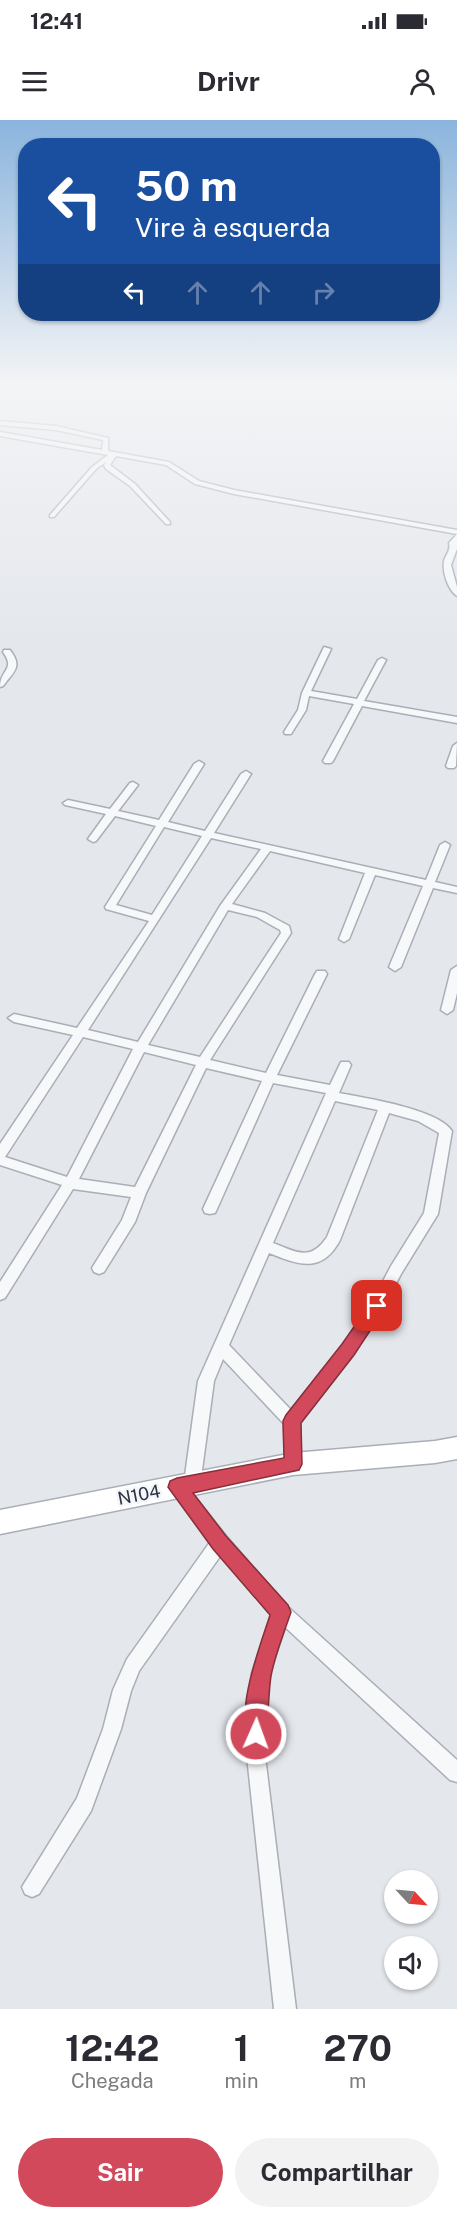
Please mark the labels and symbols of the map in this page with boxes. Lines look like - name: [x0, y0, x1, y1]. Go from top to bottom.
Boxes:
- pin: [351, 1280, 402, 1331]
- street label: N104: [116, 1480, 162, 1509]
- position arrow: [224, 1702, 288, 1766]
- north arrow: [384, 1870, 438, 1924]

